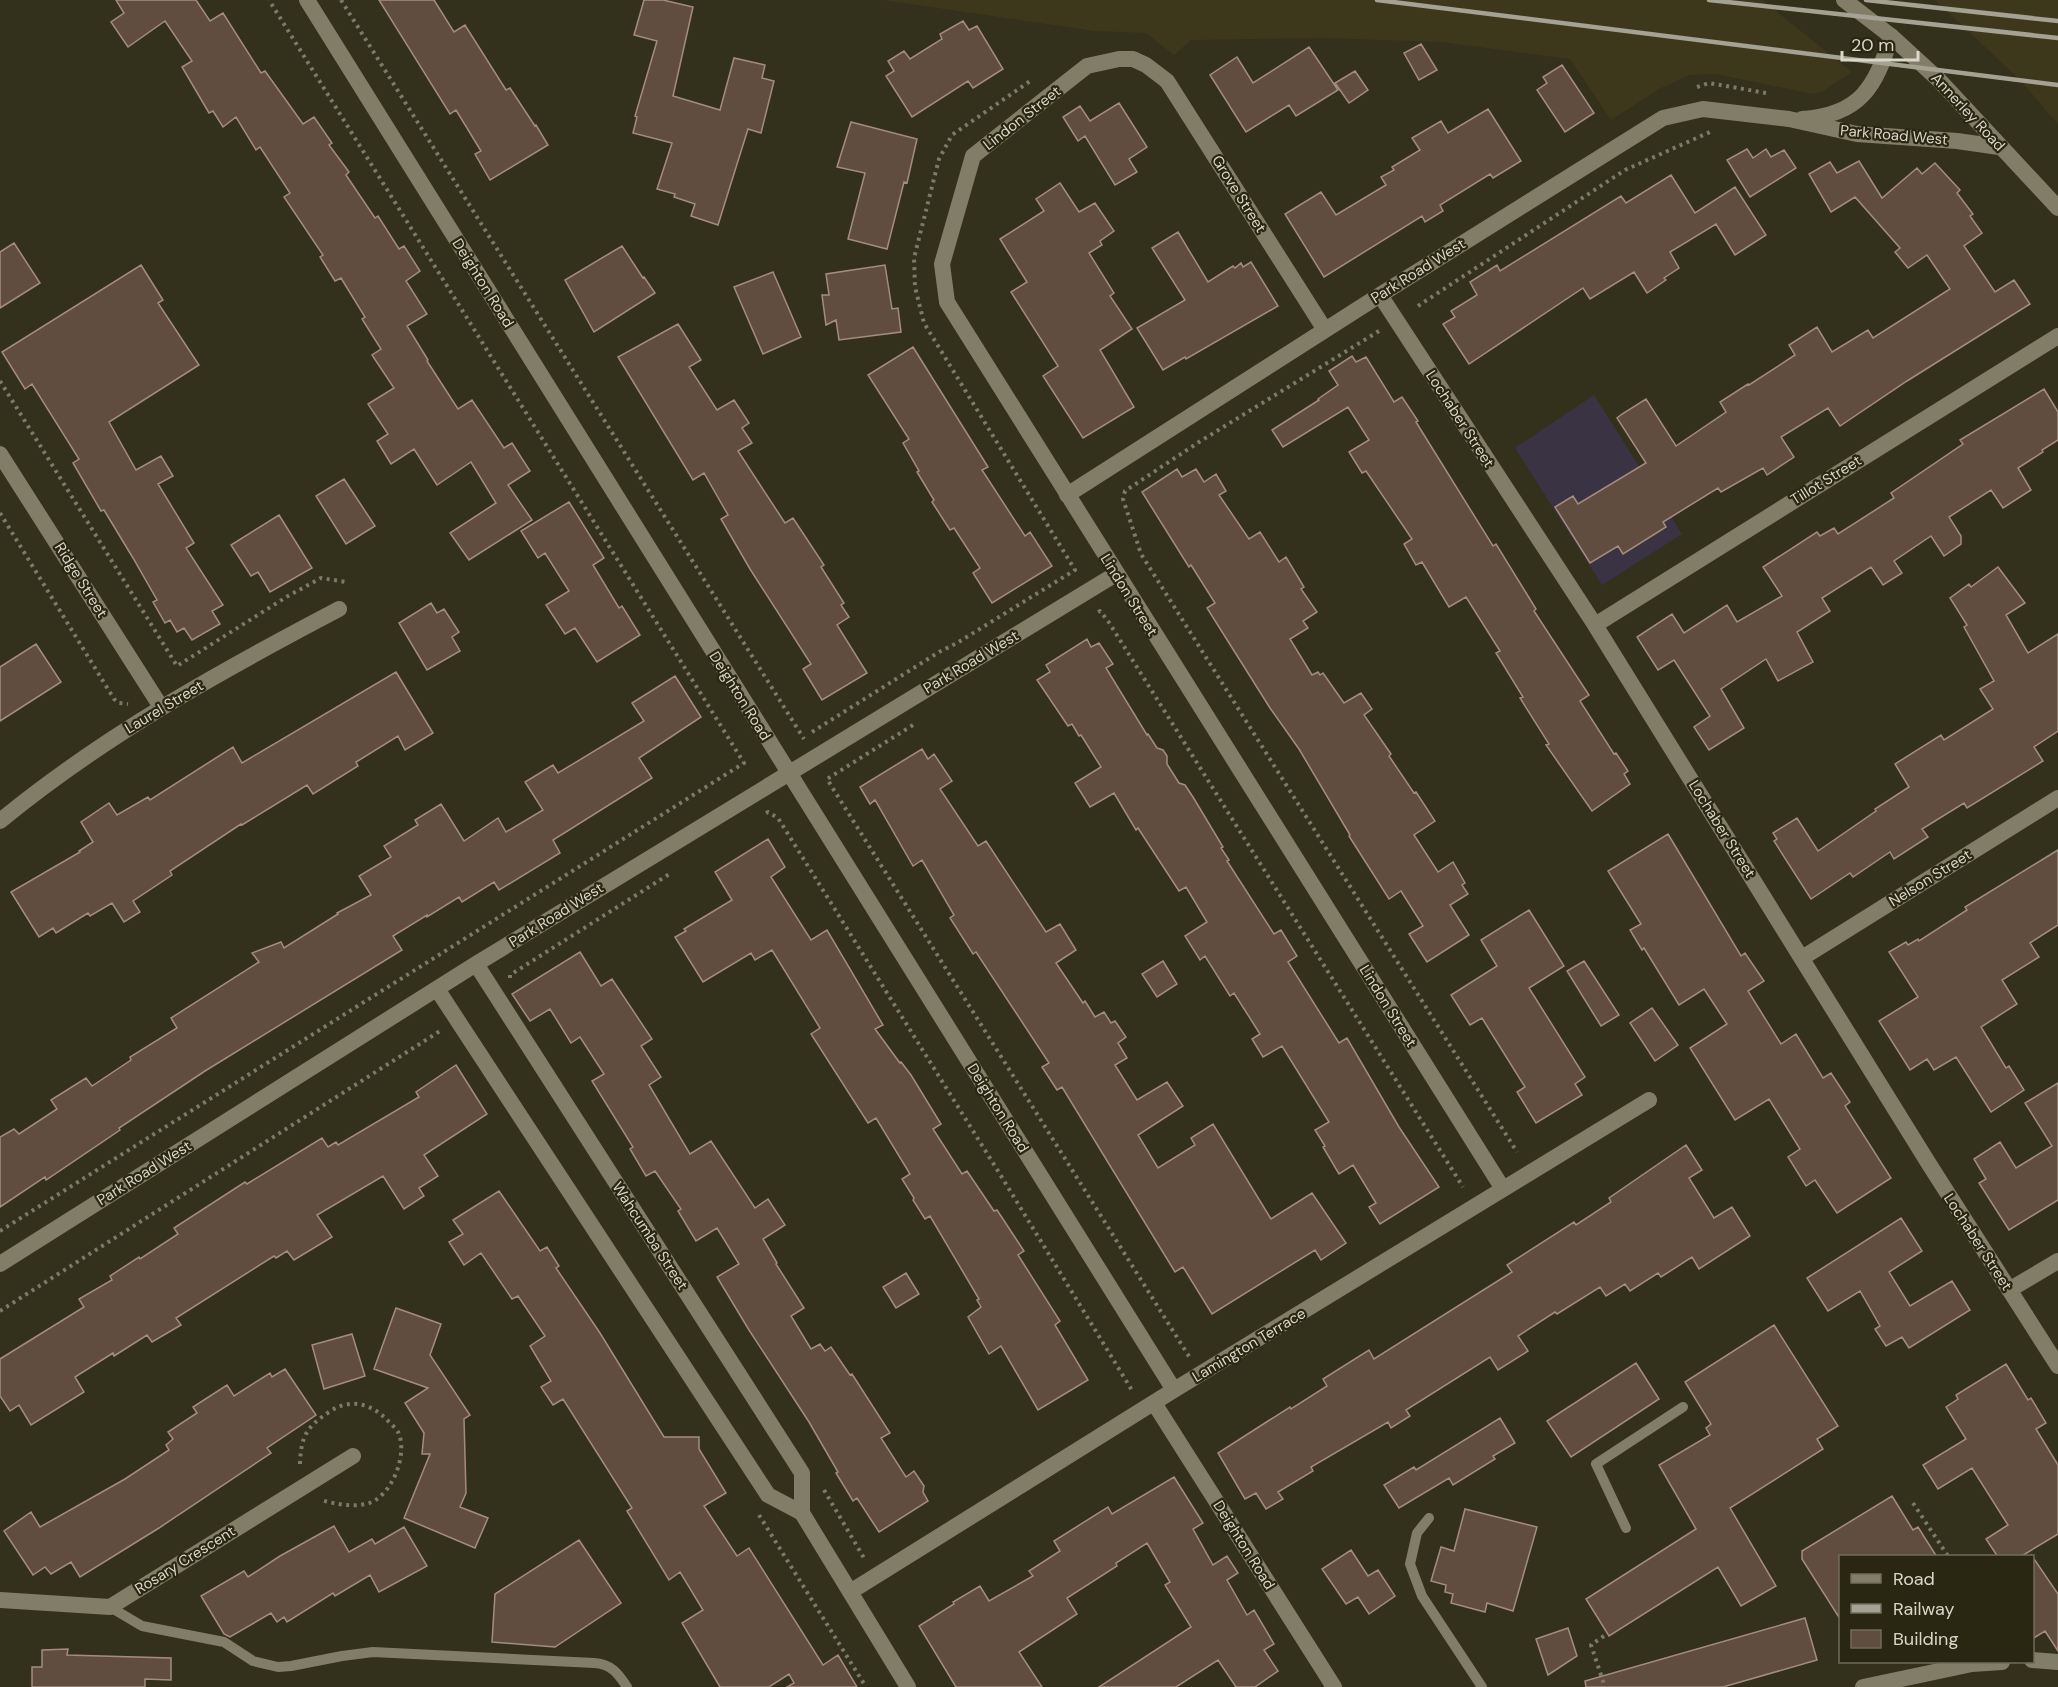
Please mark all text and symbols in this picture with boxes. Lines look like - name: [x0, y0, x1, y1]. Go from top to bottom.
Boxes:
- scale bar: [1842, 24, 1918, 62]
- text: 20 m: [1851, 33, 1894, 57]
- street label: Annerley Road: [1927, 69, 2009, 155]
- street label: Lindon Street: [979, 81, 1065, 155]
- street label: Park Road West: [1839, 120, 1949, 150]
- street label: Grove Street: [1207, 152, 1271, 237]
- street label: Park Road West: [1367, 234, 1469, 308]
- street label: Deighton Road: [448, 235, 518, 331]
- street label: Lochaber Street: [1421, 367, 1499, 471]
- street label: Tillot Street: [1787, 450, 1865, 510]
- street label: Ridge Street: [50, 539, 112, 621]
- street label: Lindon Street: [1096, 550, 1162, 640]
- street label: Park Road West: [920, 626, 1022, 698]
- street label: Deighton Road: [705, 648, 775, 744]
- street label: Laurel Street: [121, 676, 207, 738]
- street label: Lochaber Street: [1684, 776, 1760, 882]
- street label: Nelson Street: [1885, 845, 1975, 911]
- street label: Park Road West: [505, 878, 607, 952]
- street label: Lindon Street: [1355, 961, 1421, 1051]
- street label: Deighton Road: [963, 1060, 1033, 1156]
- street label: Park Road West: [93, 1136, 195, 1210]
- street label: Wahcumba Street: [608, 1178, 693, 1294]
- street label: Lochaber Street: [1939, 1190, 2017, 1294]
- street label: Lamington Terrace: [1189, 1303, 1309, 1387]
- street label: Deighton Road: [1209, 1497, 1279, 1593]
- street label: Rosary Crescent: [131, 1521, 239, 1599]
- legend: [1839, 1555, 2034, 1663]
- text: Road: [1893, 1567, 1935, 1591]
- text: Railway: [1893, 1597, 1955, 1621]
- text: Building: [1893, 1627, 1958, 1651]

